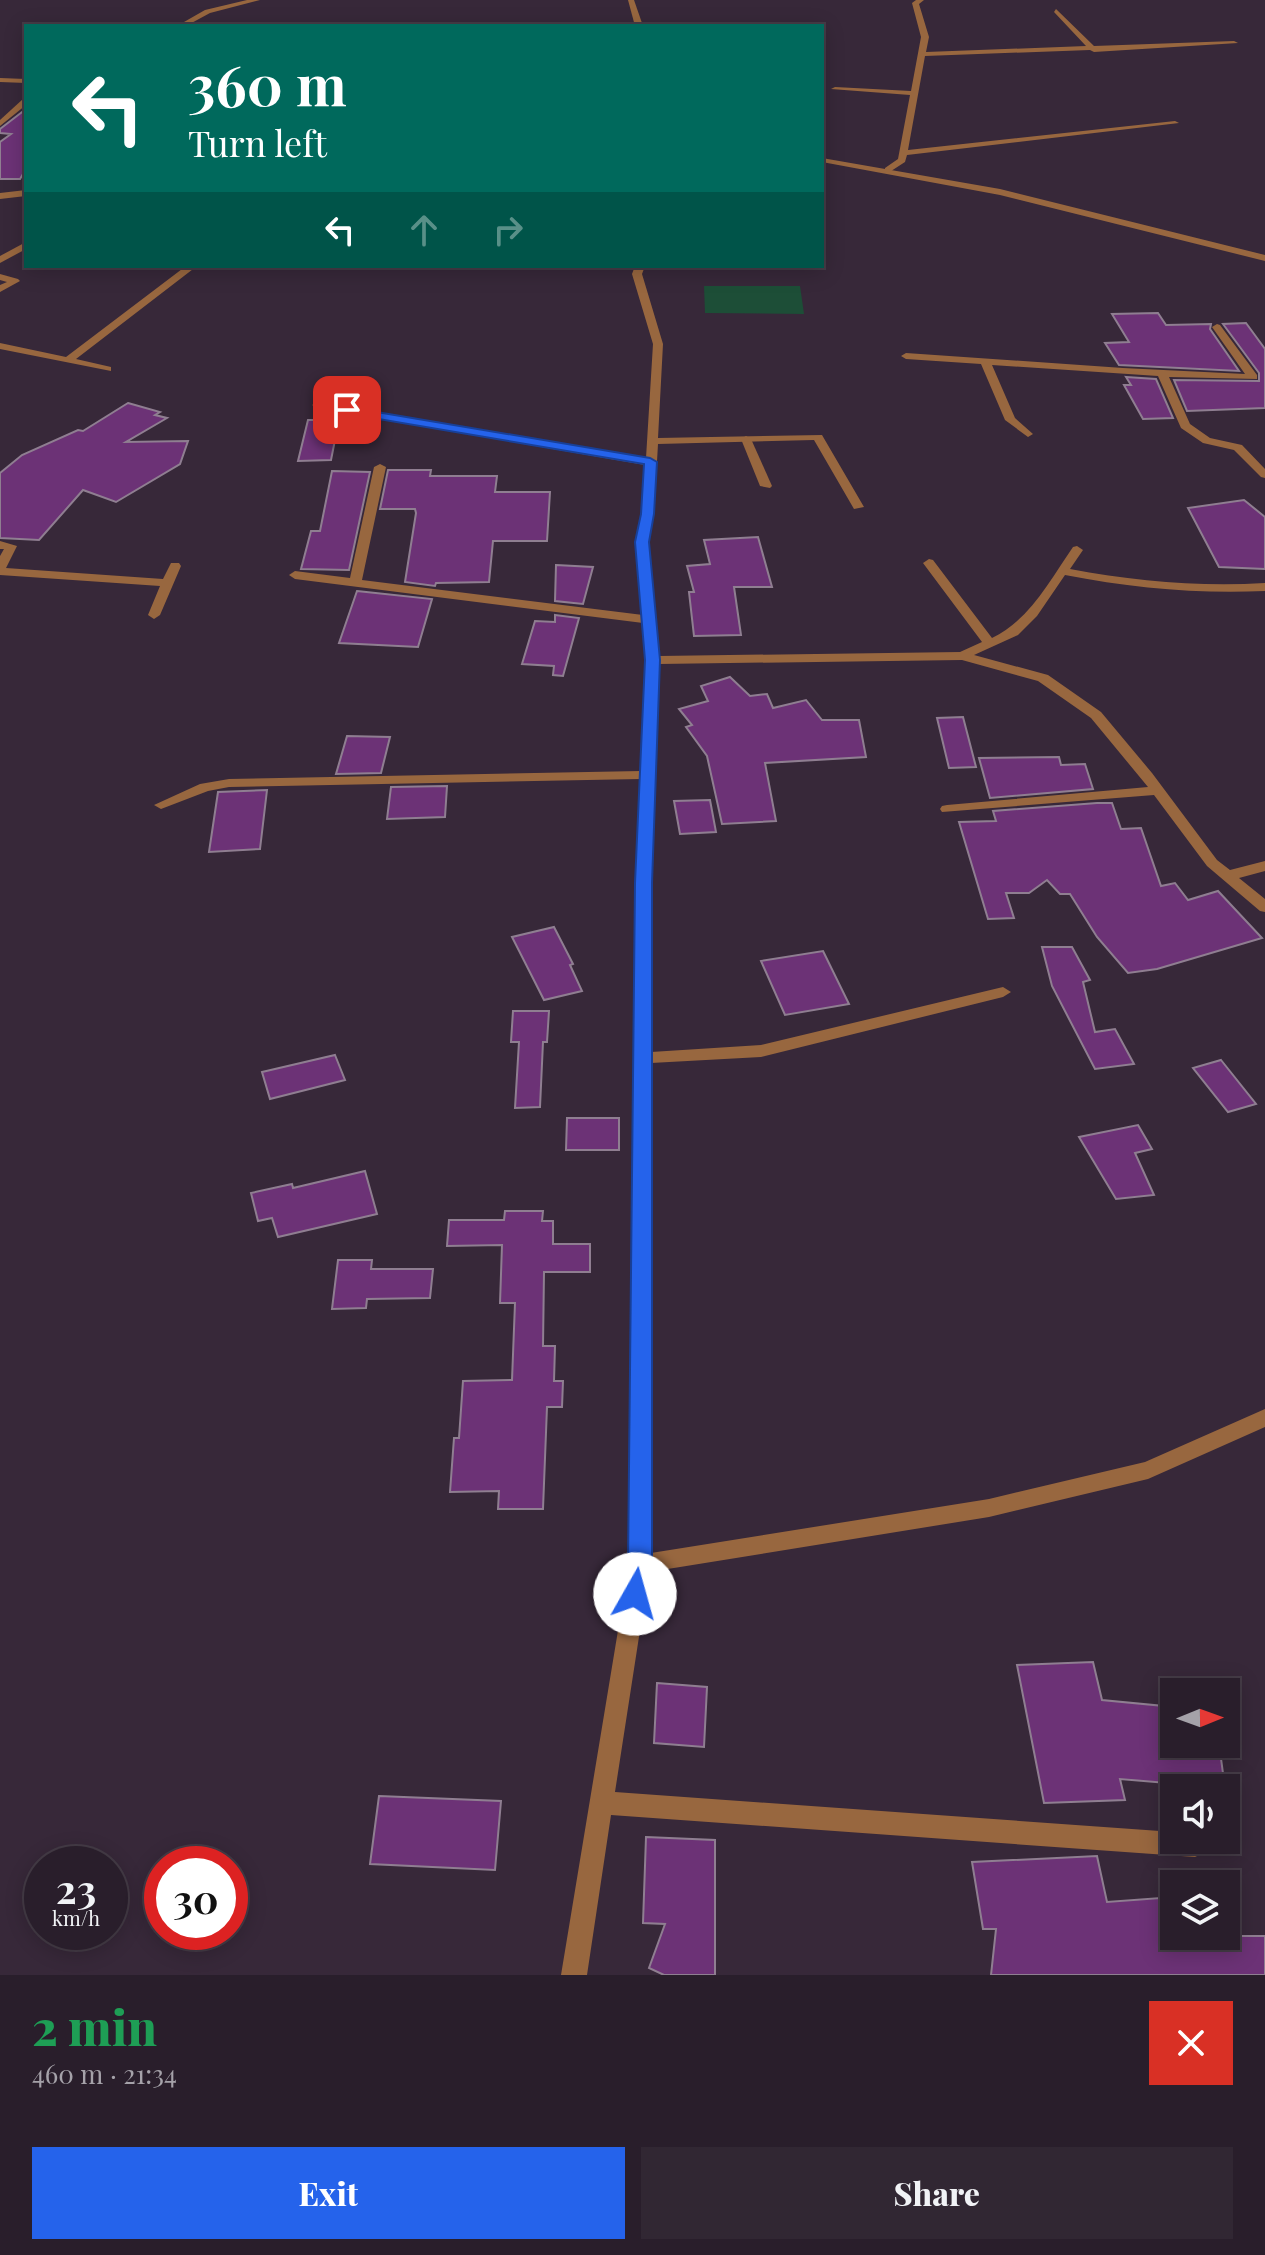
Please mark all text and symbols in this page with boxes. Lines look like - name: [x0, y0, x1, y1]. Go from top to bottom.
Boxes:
- text: 360 m: [188, 46, 347, 121]
- icon: left: [56, 56, 160, 160]
- text: Turn left: [188, 118, 327, 166]
- icon: left: [318, 208, 362, 252]
- icon: ahead: [402, 208, 446, 252]
- icon: right: [486, 208, 530, 252]
- pin: [313, 376, 381, 444]
- icon: arrive: [325, 388, 369, 432]
- position arrow: [593, 1552, 677, 1636]
- north arrow: [1160, 1678, 1240, 1758]
- map controls: [1160, 1678, 1240, 1950]
- button: sound: [1160, 1774, 1240, 1854]
- speed limit sign: 30: [144, 1846, 248, 1950]
- text: 23: [56, 1861, 96, 1914]
- button: layers: [1160, 1870, 1240, 1950]
- text: km/h: [52, 1904, 100, 1931]
- text: 2 min: [32, 1994, 157, 2058]
- button: close: [1149, 2001, 1233, 2085]
- text: 460 m · 21:34: [32, 2056, 177, 2091]
- button: Exit: [32, 2147, 625, 2239]
- button: Share: [641, 2147, 1233, 2239]

